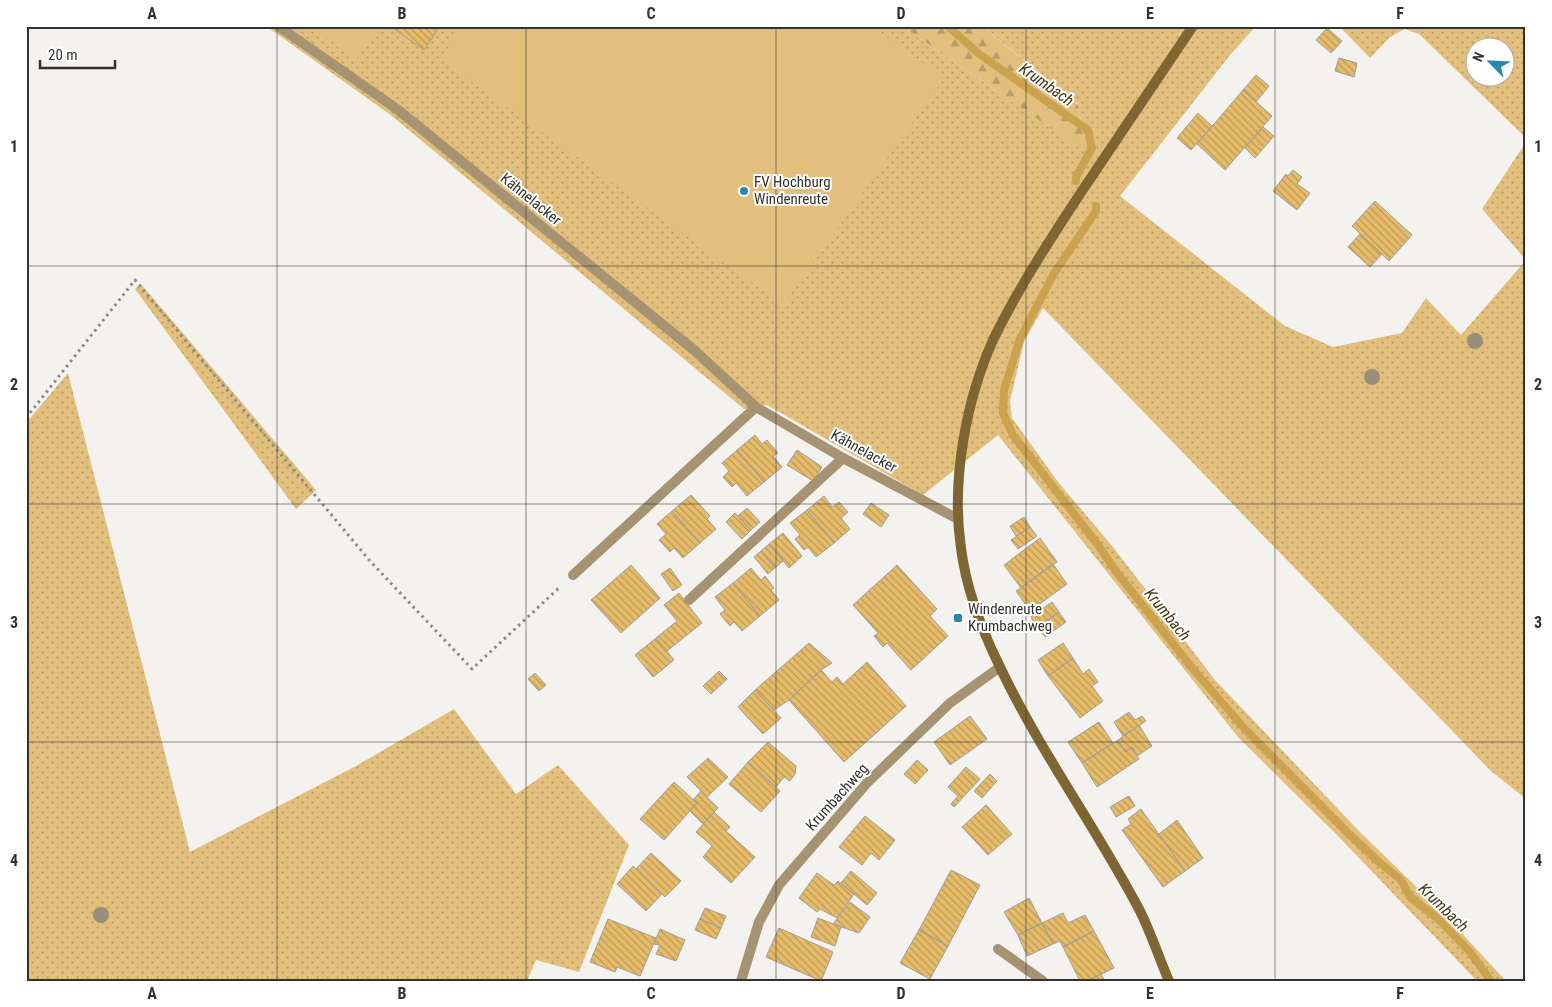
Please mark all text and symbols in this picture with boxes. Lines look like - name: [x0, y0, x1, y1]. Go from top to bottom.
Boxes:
- text: A: [147, 4, 157, 23]
- text: B: [398, 4, 407, 23]
- text: C: [646, 4, 656, 23]
- text: D: [896, 4, 906, 23]
- text: E: [1146, 4, 1154, 23]
- text: F: [1396, 4, 1404, 23]
- scale bar: [40, 38, 115, 70]
- north arrow: [1464, 38, 1514, 88]
- text: 20 m: [48, 46, 78, 64]
- text: N: [1469, 50, 1487, 64]
- water label: Krumbach: [1016, 59, 1078, 110]
- text: 1: [10, 137, 18, 156]
- text: 1: [1534, 137, 1542, 156]
- street label: Kähnelacker: [497, 169, 565, 229]
- place label: FV Hochburg Windenreute: [754, 173, 831, 208]
- marker: FV Hochburg Windenreute: [738, 185, 750, 197]
- text: 2: [10, 375, 18, 394]
- text: 2: [1534, 375, 1542, 394]
- street label: Kähnelacker: [828, 426, 901, 477]
- water label: Krumbach: [1141, 584, 1195, 644]
- place label: Windenreute Krumbachweg: [968, 600, 1052, 635]
- marker: Windenreute Krumbachweg: [952, 612, 964, 624]
- text: 3: [10, 613, 18, 632]
- text: 3: [1534, 613, 1542, 632]
- street label: Krumbachweg: [802, 760, 872, 834]
- text: 4: [10, 851, 18, 870]
- text: 4: [1534, 851, 1542, 870]
- water label: Krumbach: [1415, 879, 1473, 936]
- text: A: [147, 984, 157, 1003]
- text: B: [398, 984, 407, 1003]
- text: C: [646, 984, 656, 1003]
- text: D: [896, 984, 906, 1003]
- text: E: [1146, 984, 1154, 1003]
- text: F: [1396, 984, 1404, 1003]

